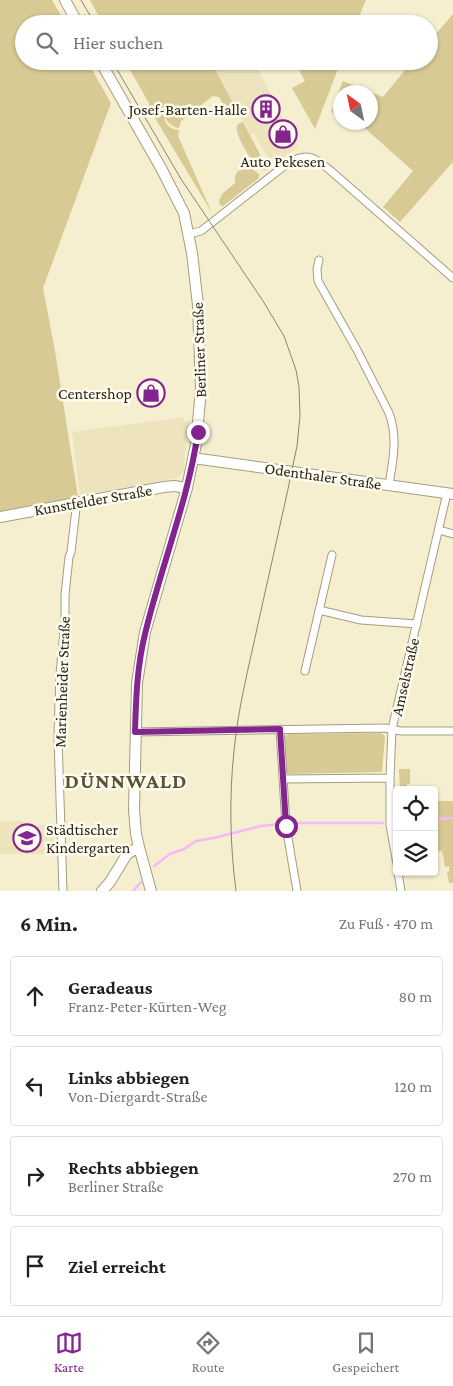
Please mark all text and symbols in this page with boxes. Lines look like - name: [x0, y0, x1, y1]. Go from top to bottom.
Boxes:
- search box: [15, 15, 438, 70]
- icon: search: [33, 29, 61, 57]
- text: Hier suchen: [73, 32, 163, 53]
- north arrow: [333, 85, 378, 130]
- building icon: Josef-Barten-Halle: [251, 94, 281, 124]
- place label: Josef-Barten-Halle: [127, 101, 247, 119]
- shop icon: Auto Pekesen: [268, 119, 298, 149]
- place label: Auto Pekesen: [241, 153, 326, 170]
- street label: Berliner Straße: [189, 302, 209, 398]
- shop icon: Centershop: [136, 378, 166, 408]
- place label: Centershop: [58, 385, 132, 403]
- route end: [187, 421, 210, 444]
- street label: Odenthaler Straße: [264, 459, 382, 493]
- street label: Kunstfelder Straße: [33, 481, 153, 519]
- street label: Marienheider Straße: [51, 616, 73, 748]
- street label: Amselstraße: [388, 636, 422, 718]
- district label: DÜNNWALD: [64, 769, 188, 793]
- map controls: [393, 786, 438, 876]
- button: locate: [393, 786, 438, 831]
- route start: [275, 815, 298, 838]
- place label: Städtischer Kindergarten: [46, 821, 131, 857]
- school or university icon: Städtischer Kindergarten: [12, 823, 42, 853]
- button: layers: [393, 831, 438, 876]
- text: 6 Min.: [20, 912, 78, 936]
- text: Zu Fuß · 470 m: [339, 915, 433, 932]
- text: Geradeaus: [68, 977, 153, 998]
- icon: ahead: [21, 982, 49, 1010]
- text: 80 m: [398, 988, 432, 1005]
- text: Franz-Peter-Kürten-Weg: [68, 998, 226, 1015]
- text: Links abbiegen: [68, 1067, 190, 1088]
- icon: left: [21, 1072, 49, 1100]
- text: 120 m: [394, 1078, 432, 1095]
- text: Von-Diergardt-Straße: [68, 1088, 207, 1105]
- text: Rechts abbiegen: [68, 1157, 199, 1178]
- icon: right: [21, 1162, 49, 1190]
- text: 270 m: [393, 1168, 432, 1185]
- text: Berliner Straße: [68, 1178, 164, 1195]
- icon: arrive: [21, 1252, 49, 1280]
- text: Ziel erreicht: [68, 1256, 166, 1277]
- tab: Karte: [54, 1329, 84, 1375]
- tab: Route: [192, 1329, 225, 1375]
- tab: Gespeichert: [332, 1329, 399, 1375]

